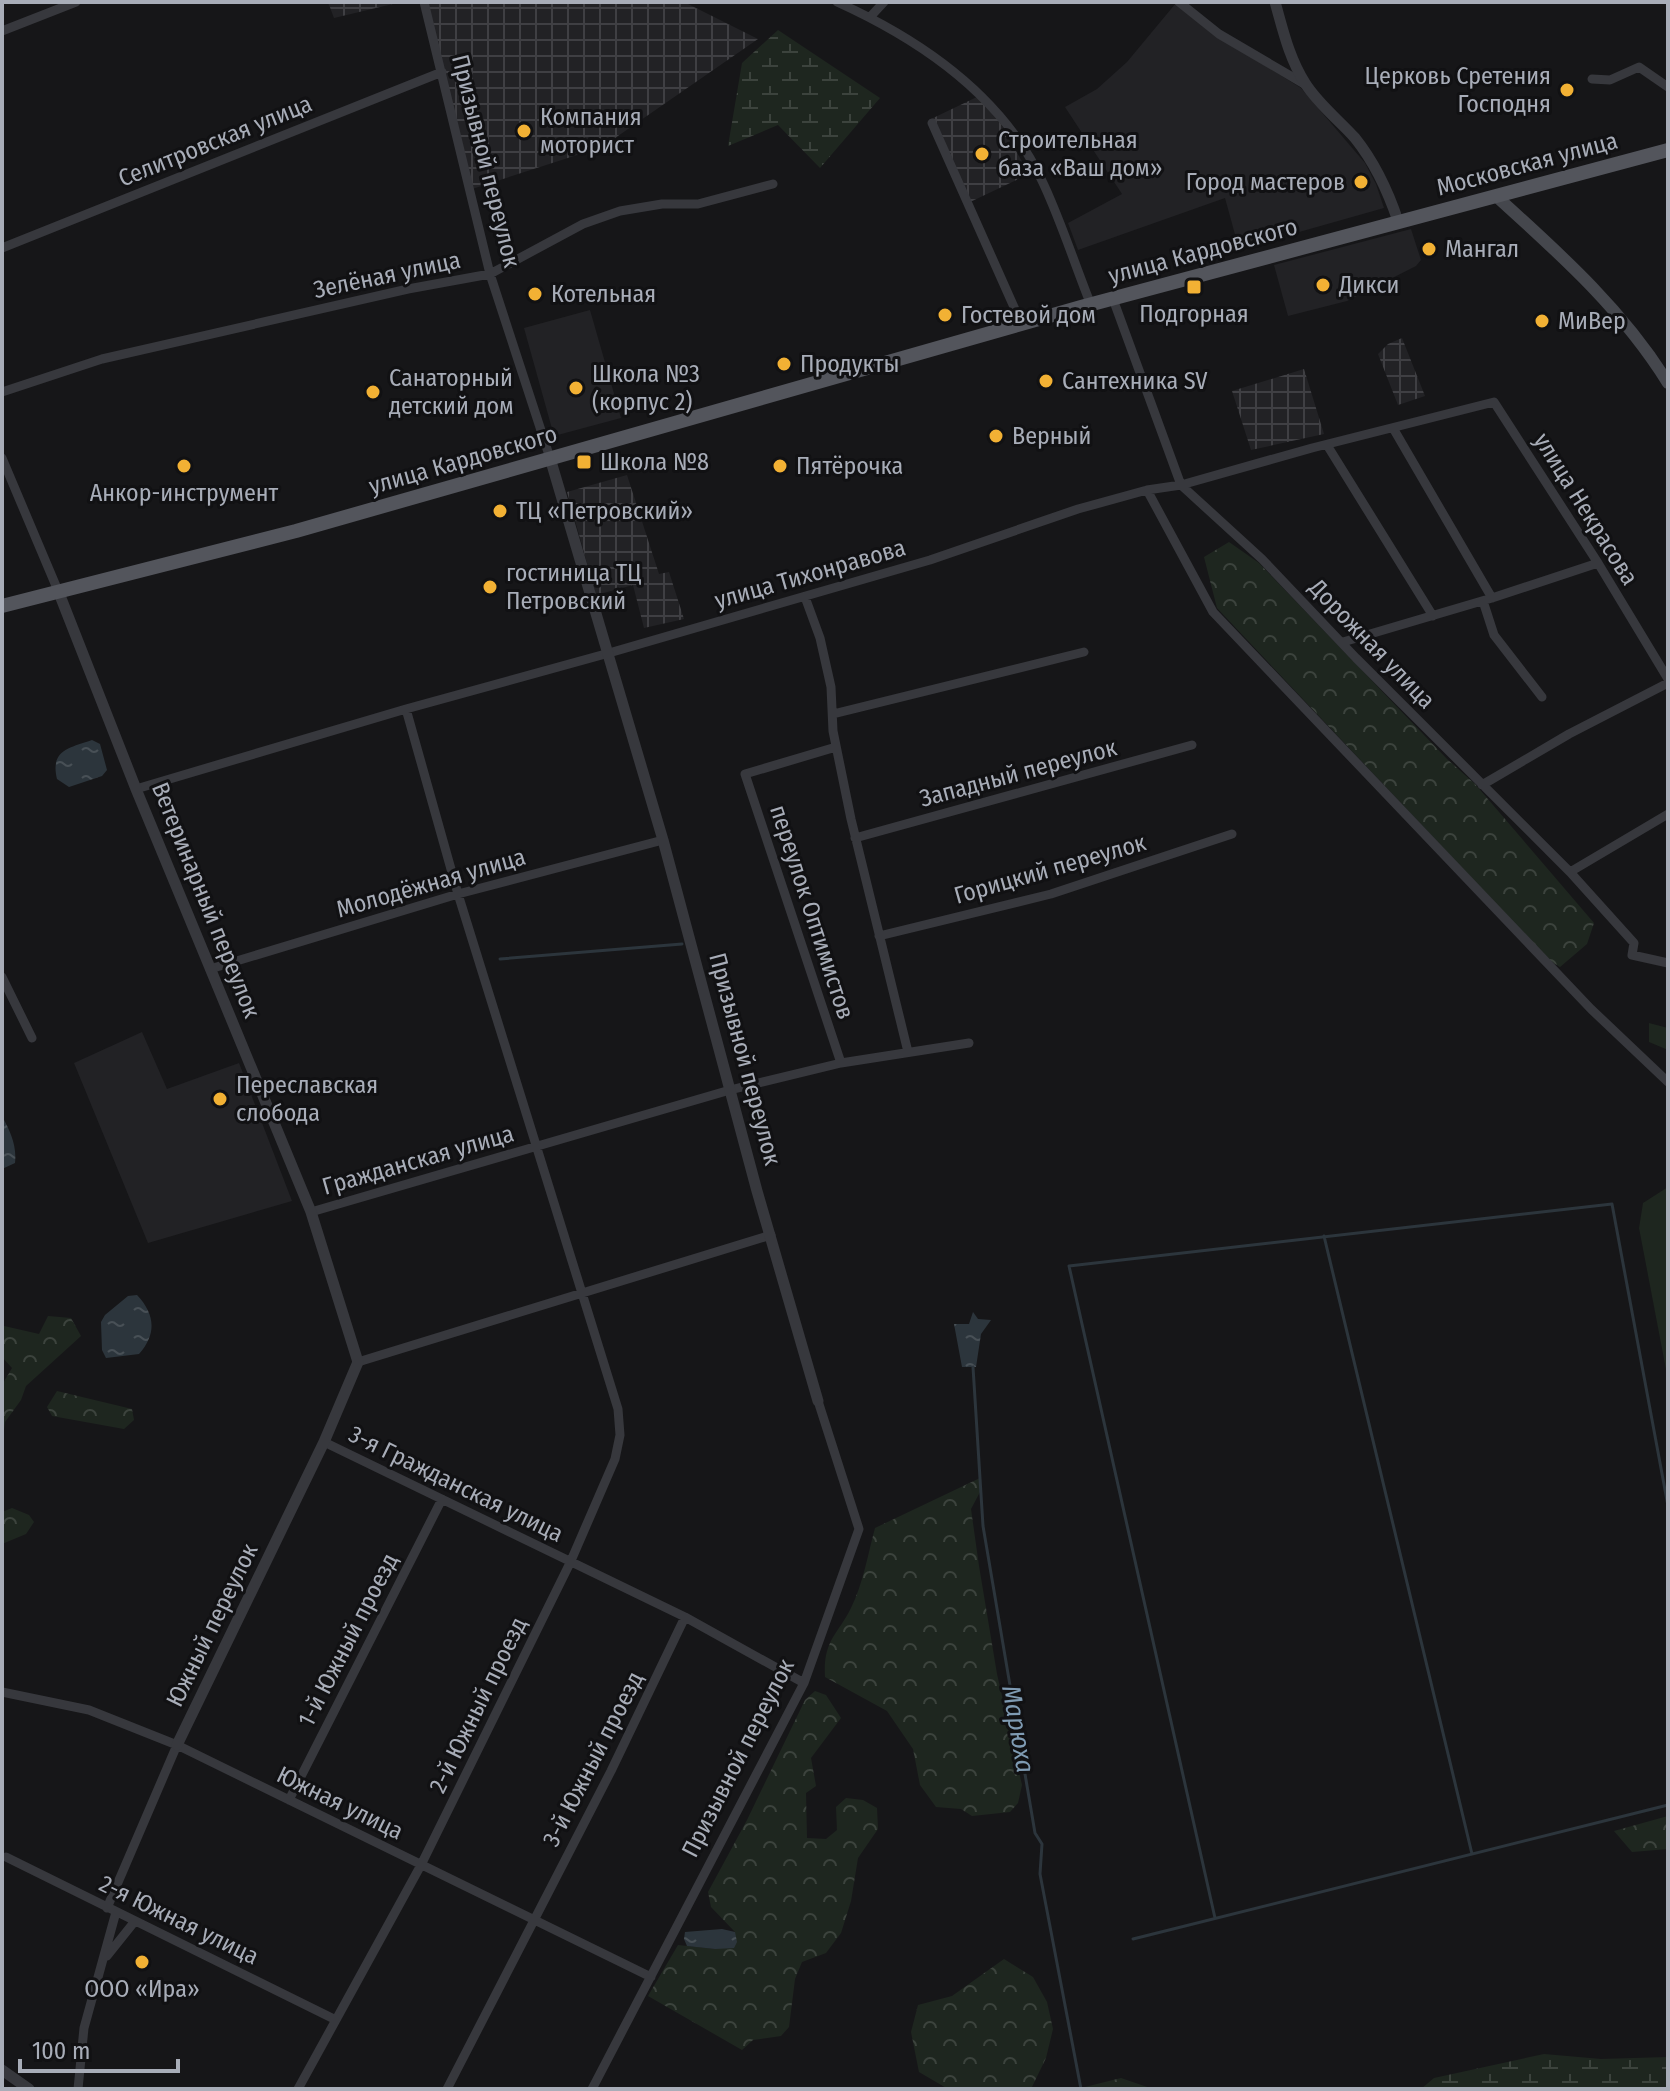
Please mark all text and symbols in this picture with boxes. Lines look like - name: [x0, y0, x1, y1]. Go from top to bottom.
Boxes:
- street label: Призывной переулок: [446, 52, 526, 271]
- place label: Церковь Сретения Господня: [1365, 62, 1551, 118]
- marker: Церковь Сретения Господня: [1558, 81, 1576, 99]
- street label: Селитровская улица: [114, 89, 316, 193]
- place label: Компания моторист: [540, 103, 642, 159]
- marker: Компания моторист: [515, 122, 533, 140]
- place label: Строительная база «Ваш дом»: [998, 126, 1163, 182]
- street label: Московская улица: [1433, 126, 1621, 202]
- marker: Строительная база «Ваш дом»: [973, 145, 991, 163]
- place label: Город мастеров: [1186, 168, 1345, 196]
- marker: Город мастеров: [1352, 173, 1370, 191]
- street label: улица Кардовского: [1105, 212, 1301, 290]
- place label: Мангал: [1445, 235, 1519, 263]
- marker: Мангал: [1420, 240, 1438, 258]
- street label: Зелёная улица: [311, 246, 463, 304]
- place label: Дикси: [1338, 271, 1399, 299]
- marker: Дикси: [1314, 276, 1332, 294]
- marker: Подгорная: [1185, 278, 1203, 296]
- place label: Котельная: [551, 280, 656, 308]
- marker: Котельная: [526, 285, 544, 303]
- place label: Подгорная: [1139, 300, 1249, 328]
- place label: Гостевой дом: [961, 301, 1096, 329]
- marker: Гостевой дом: [936, 306, 954, 324]
- place label: МиВер: [1558, 307, 1626, 335]
- marker: МиВер: [1533, 312, 1551, 330]
- place label: Продукты: [800, 350, 899, 378]
- marker: Продукты: [775, 355, 793, 373]
- place label: Школа №3 (корпус 2): [592, 360, 700, 416]
- place label: Санаторный детский дом: [389, 364, 514, 420]
- place label: Сантехника SV: [1062, 367, 1208, 395]
- marker: Сантехника SV: [1037, 372, 1055, 390]
- marker: Школа №3 (корпус 2): [567, 379, 585, 397]
- marker: Санаторный детский дом: [364, 383, 382, 401]
- street label: улица Кардовского: [366, 420, 560, 500]
- place label: Верный: [1012, 422, 1091, 450]
- marker: Верный: [987, 427, 1005, 445]
- street label: улица Некрасова: [1528, 428, 1644, 590]
- place label: Школа №8: [600, 448, 709, 476]
- place label: Пятёрочка: [796, 452, 903, 480]
- marker: Школа №8: [575, 453, 593, 471]
- marker: Анкор-инструмент: [175, 457, 193, 475]
- marker: Пятёрочка: [771, 457, 789, 475]
- place label: Анкор-инструмент: [90, 479, 279, 507]
- place label: ТЦ «Петровский»: [516, 497, 693, 525]
- marker: ТЦ «Петровский»: [491, 502, 509, 520]
- street label: улица Тихонравова: [711, 533, 909, 615]
- place label: гостиница ТЦ Петровский: [506, 559, 642, 615]
- street label: Дорожная улица: [1303, 573, 1441, 714]
- marker: гостиница ТЦ Петровский: [481, 578, 499, 596]
- street label: Западный переулок: [916, 733, 1120, 813]
- street label: Ветеринарный переулок: [146, 778, 266, 1023]
- street label: переулок Оптимистов: [764, 801, 860, 1023]
- street label: Горицкий переулок: [951, 828, 1150, 910]
- street label: Молодёжная улица: [333, 843, 529, 923]
- street label: Призывной переулок: [703, 950, 787, 1169]
- place label: Переславская слобода: [236, 1071, 378, 1127]
- marker: Переславская слобода: [211, 1090, 229, 1108]
- street label: Гражданская улица: [319, 1119, 517, 1201]
- street label: 3-я Гражданская улица: [344, 1420, 568, 1548]
- street label: Южный переулок: [160, 1538, 264, 1711]
- street label: 1-й Южный проезд: [292, 1549, 404, 1731]
- street label: 2-й Южный проезд: [423, 1613, 533, 1797]
- street label: Призывной переулок: [676, 1654, 800, 1862]
- street label: 3-й Южный проезд: [537, 1667, 649, 1851]
- water label: Марюха: [995, 1683, 1041, 1775]
- street label: Южная улица: [272, 1760, 408, 1846]
- street label: 2-я Южная улица: [95, 1869, 263, 1971]
- marker: ООО «Ира»: [133, 1953, 151, 1971]
- place label: ООО «Ира»: [84, 1975, 200, 2003]
- scale bar: [20, 2023, 178, 2073]
- text: 100 m: [32, 2037, 90, 2065]

